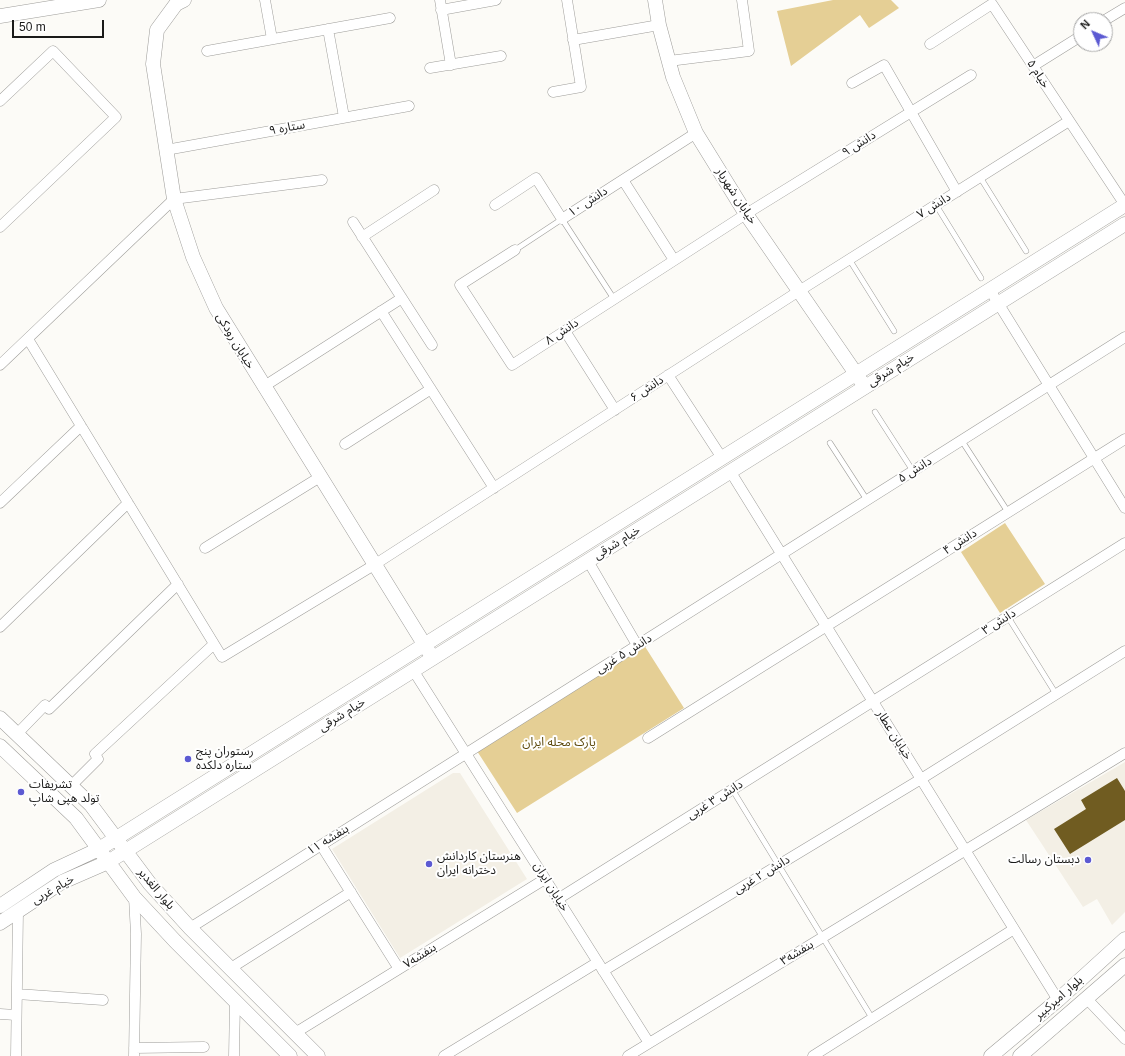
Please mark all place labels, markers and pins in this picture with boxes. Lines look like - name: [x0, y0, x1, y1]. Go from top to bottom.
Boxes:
- place label: رستوران پنج ستاره دلکده: [196, 745, 254, 773]
- marker: رستوران پنج ستاره دلکده: [183, 754, 193, 764]
- place label: تشریفات تولد هپی شاپ: [29, 778, 99, 806]
- marker: تشریفات تولد هپی شاپ: [16, 787, 26, 797]
- place label: هنرستان کاردانش دخترانه ایران: [437, 850, 521, 878]
- place label: دبستان رسالت: [1008, 853, 1080, 867]
- marker: دبستان رسالت: [1083, 855, 1093, 865]
- marker: هنرستان کاردانش دخترانه ایران: [424, 859, 434, 869]

